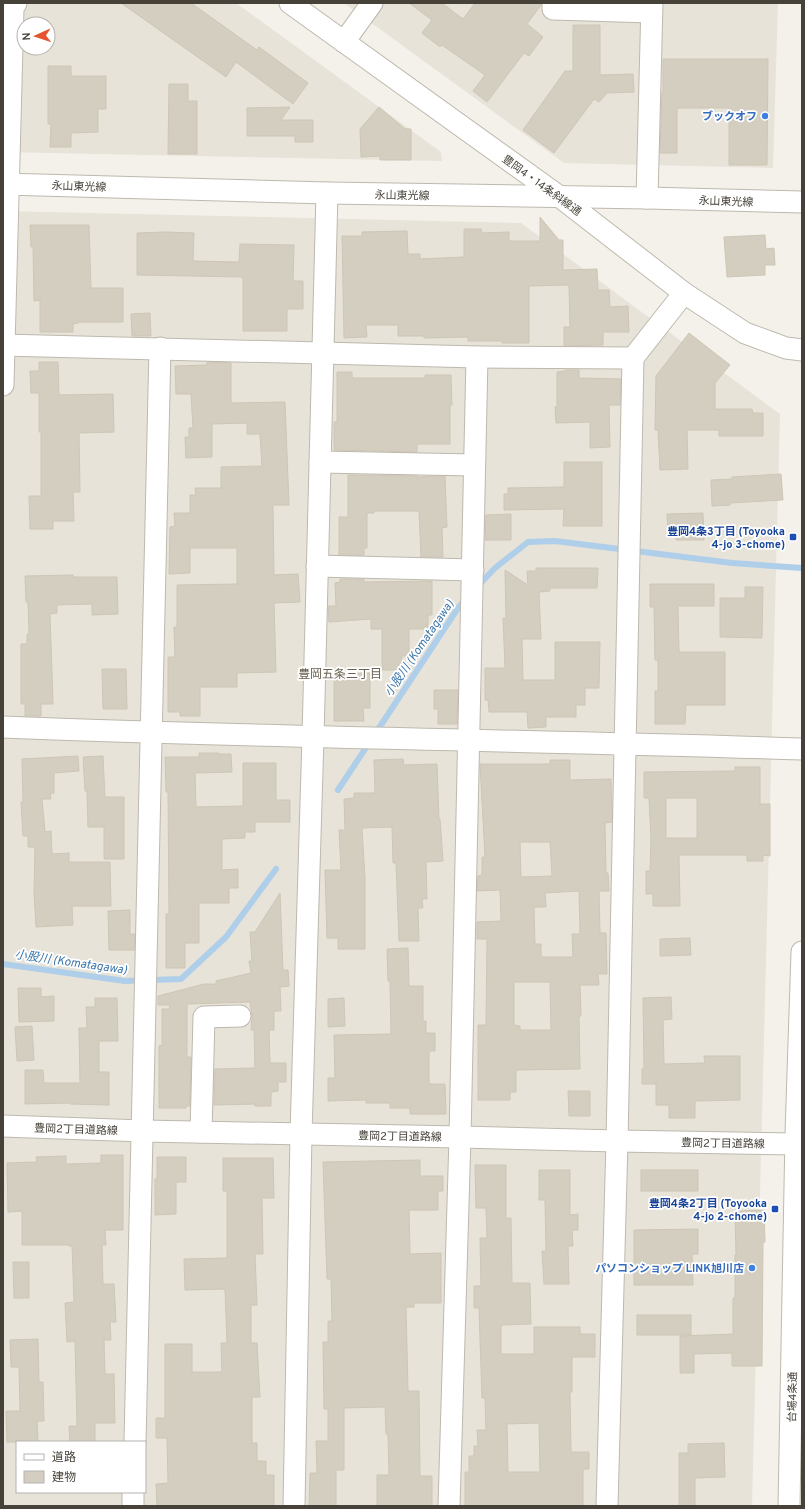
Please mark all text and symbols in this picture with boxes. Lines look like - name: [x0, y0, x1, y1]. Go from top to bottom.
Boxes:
- north arrow: [16, 16, 56, 56]
- text: N: [20, 32, 34, 41]
- place label: ブックオフ: [702, 110, 757, 124]
- marker: ブックオフ: [760, 111, 770, 121]
- street label: 豊岡4・14条斜線通: [499, 152, 584, 219]
- street label: 永山東光線: [51, 179, 107, 195]
- street label: 永山東光線: [374, 189, 430, 203]
- street label: 永山東光線: [698, 194, 754, 210]
- place label: 豊岡4条3丁目 (Toyooka 4-jo 3-chome): [667, 525, 785, 552]
- marker: 豊岡4条3丁目 (Toyooka 4-jo 3-chome): [788, 532, 798, 542]
- water label: 小股川 (Komatagawa): [381, 597, 458, 700]
- district label: 豊岡五条三丁目: [298, 667, 382, 683]
- water label: 小股川 (Komatagawa): [14, 947, 128, 979]
- street label: 豊岡2丁目道路線: [34, 1122, 118, 1138]
- street label: 豊岡2丁目道路線: [358, 1129, 442, 1145]
- street label: 豊岡2丁目道路線: [681, 1136, 765, 1152]
- place label: 豊岡4条2丁目 (Toyooka 4-jo 2-chome): [649, 1197, 767, 1224]
- marker: 豊岡4条2丁目 (Toyooka 4-jo 2-chome): [770, 1204, 780, 1214]
- place label: パソコンショップ LINK旭川店: [595, 1262, 744, 1276]
- marker: パソコンショップ LINK旭川店: [747, 1263, 757, 1273]
- street label: 台場4条通: [786, 1371, 800, 1423]
- legend: [16, 1441, 146, 1493]
- text: 道路: [52, 1450, 76, 1466]
- text: 建物: [52, 1470, 76, 1486]

